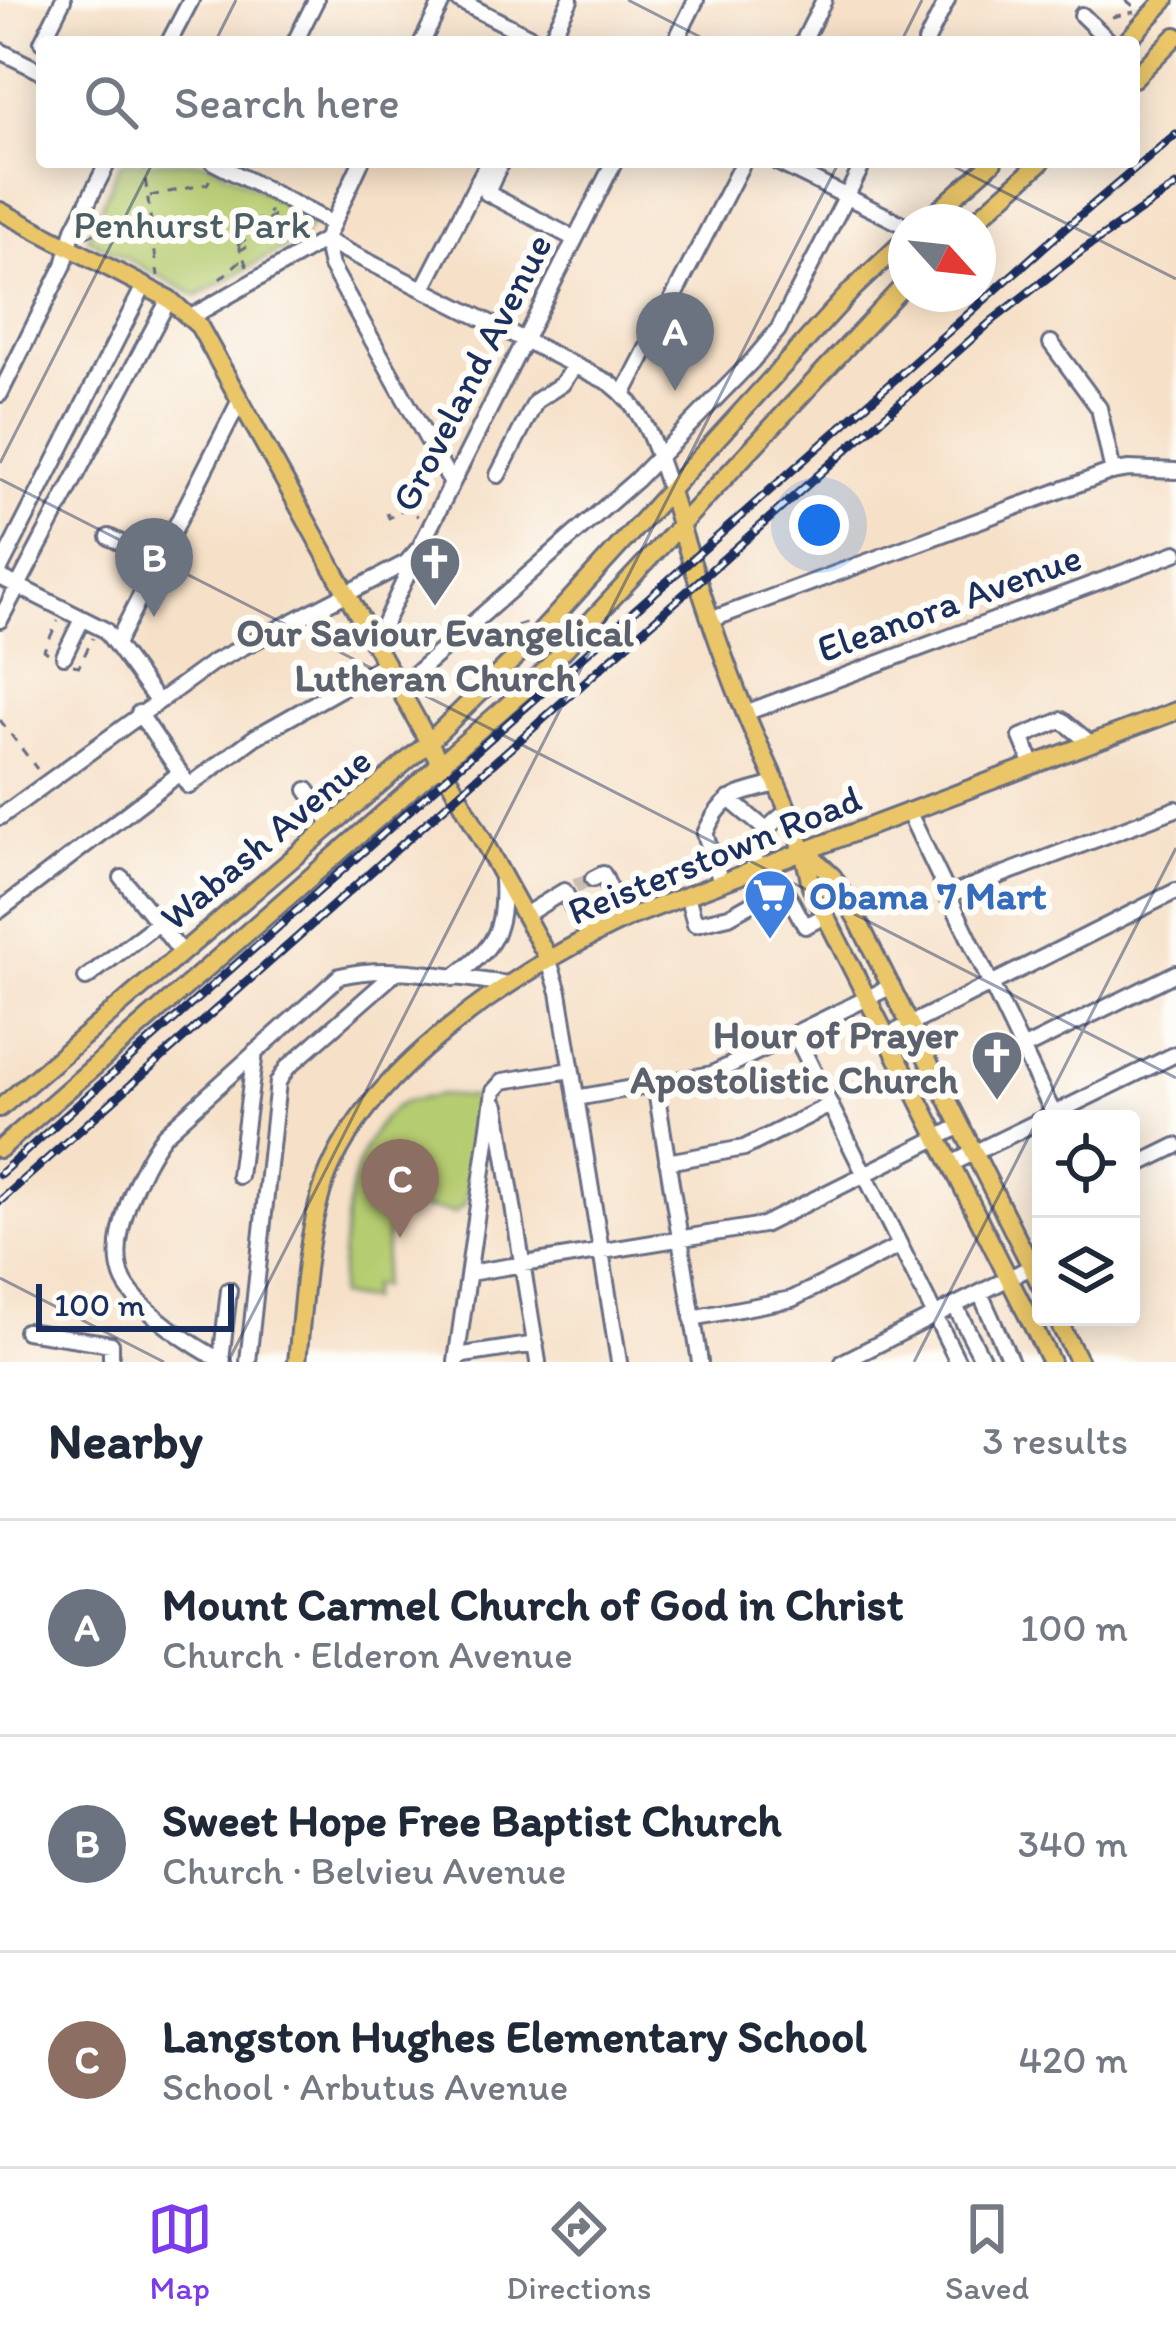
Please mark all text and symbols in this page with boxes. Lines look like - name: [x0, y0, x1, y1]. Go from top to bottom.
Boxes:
- search box: [36, 36, 1140, 168]
- icon: search: [78, 69, 144, 135]
- text: Search here: [174, 75, 400, 129]
- park label: Penhurst Park: [73, 201, 311, 248]
- north arrow: [888, 204, 996, 312]
- street label: Groveland Avenue: [381, 225, 562, 519]
- pin: A: [636, 292, 714, 391]
- your location: [789, 495, 849, 555]
- pin: B: [115, 518, 193, 617]
- street label: Eleanora Avenue: [811, 533, 1088, 672]
- church icon: Our Saviour Evangelical Lutheran Church: [407, 534, 463, 608]
- place label: Our Saviour Evangelical Lutheran Church: [236, 609, 635, 701]
- street label: Wabash Avenue: [150, 737, 380, 940]
- street label: Reisterstown Road: [561, 774, 868, 935]
- supermarket icon: Obama 7 Mart: [742, 867, 798, 941]
- place label: Obama 7 Mart: [809, 872, 1047, 919]
- place label: Hour of Prayer Apostolistic Church: [631, 1011, 959, 1103]
- church icon: Hour of Prayer Apostolistic Church: [969, 1028, 1025, 1102]
- map controls: [1032, 1110, 1140, 1326]
- button: locate: [1032, 1110, 1140, 1218]
- pin: C: [361, 1139, 439, 1238]
- button: layers: [1032, 1218, 1140, 1326]
- scale bar: [36, 1278, 234, 1331]
- text: 100 m: [54, 1285, 145, 1324]
- text: Nearby: [48, 1410, 203, 1471]
- text: 3 results: [982, 1417, 1128, 1464]
- text: Mount Carmel Church of God in Christ: [162, 1577, 904, 1631]
- text: A: [75, 1604, 99, 1651]
- text: 100 m: [1020, 1604, 1128, 1651]
- text: Church · Elderon Avenue: [162, 1631, 573, 1678]
- text: Sweet Hope Free Baptist Church: [162, 1793, 781, 1847]
- text: B: [74, 1820, 100, 1867]
- text: 340 m: [1018, 1820, 1128, 1867]
- text: Church · Belvieu Avenue: [162, 1847, 566, 1894]
- text: Langston Hughes Elementary School: [162, 2009, 867, 2063]
- text: C: [74, 2036, 100, 2083]
- text: 420 m: [1018, 2036, 1128, 2083]
- text: School · Arbutus Avenue: [162, 2063, 568, 2110]
- tab: Map: [147, 2196, 213, 2307]
- tab: Directions: [506, 2196, 651, 2307]
- tab: Saved: [945, 2196, 1029, 2307]

